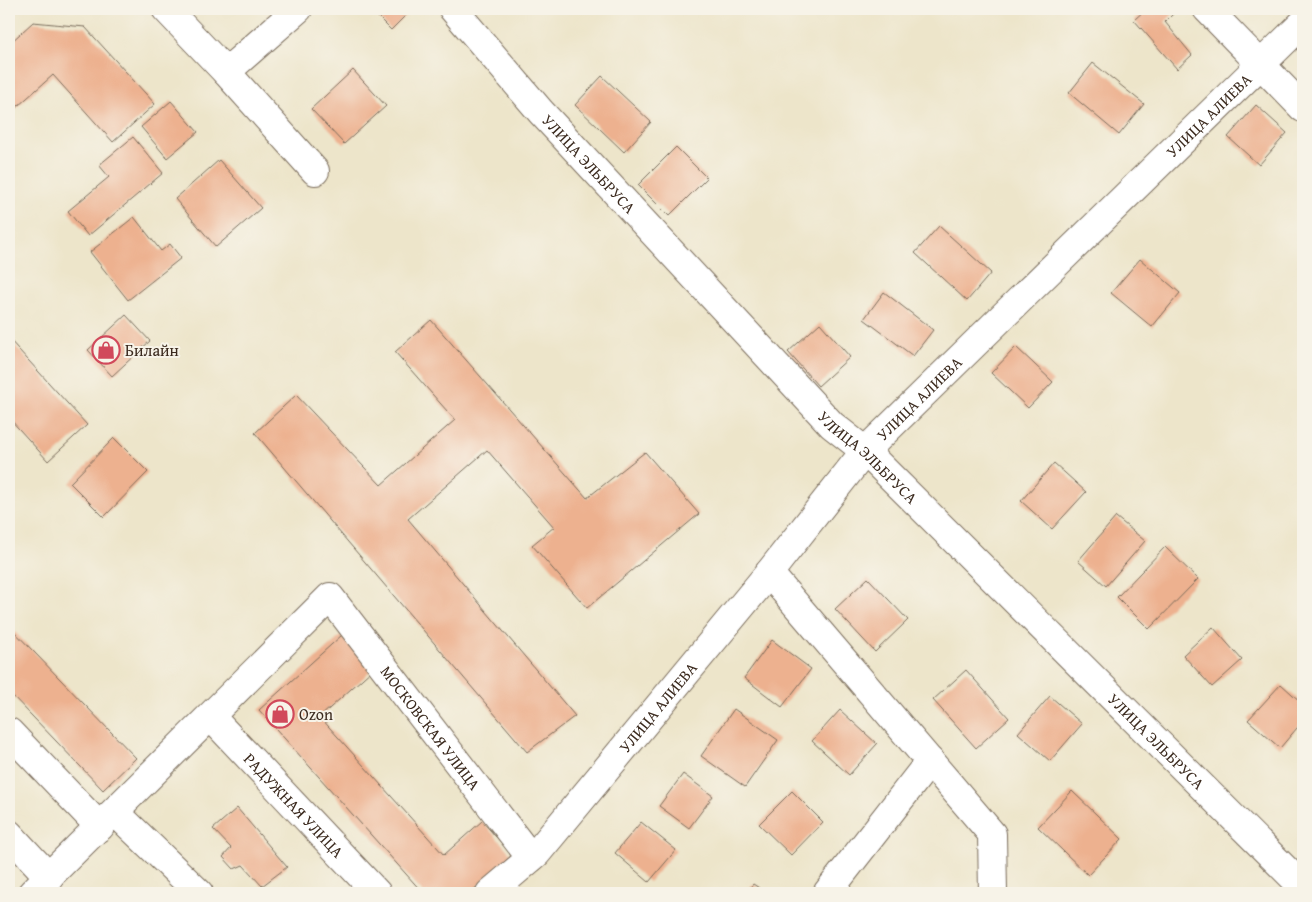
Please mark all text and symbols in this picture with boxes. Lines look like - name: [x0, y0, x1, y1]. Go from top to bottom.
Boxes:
- street label: УЛИЦА АЛИЕВА: [1160, 67, 1257, 163]
- street label: УЛИЦА ЭЛЬБРУСА: [537, 108, 642, 219]
- shop icon: Билайн: [91, 335, 121, 365]
- place label: Билайн: [125, 338, 179, 362]
- street label: УЛИЦА АЛИЕВА: [871, 350, 968, 446]
- street label: УЛИЦА ЭЛЬБРУСА: [812, 405, 924, 509]
- street label: УЛИЦА АЛИЕВА: [613, 656, 703, 758]
- street label: МОСКОВСКАЯ УЛИЦА: [375, 660, 487, 795]
- street label: УЛИЦА ЭЛЬБРУСА: [1102, 687, 1211, 795]
- shop icon: Ozon: [265, 699, 295, 729]
- place label: Ozon: [299, 702, 333, 726]
- street label: РАДУЖНАЯ УЛИЦА: [238, 747, 350, 863]

